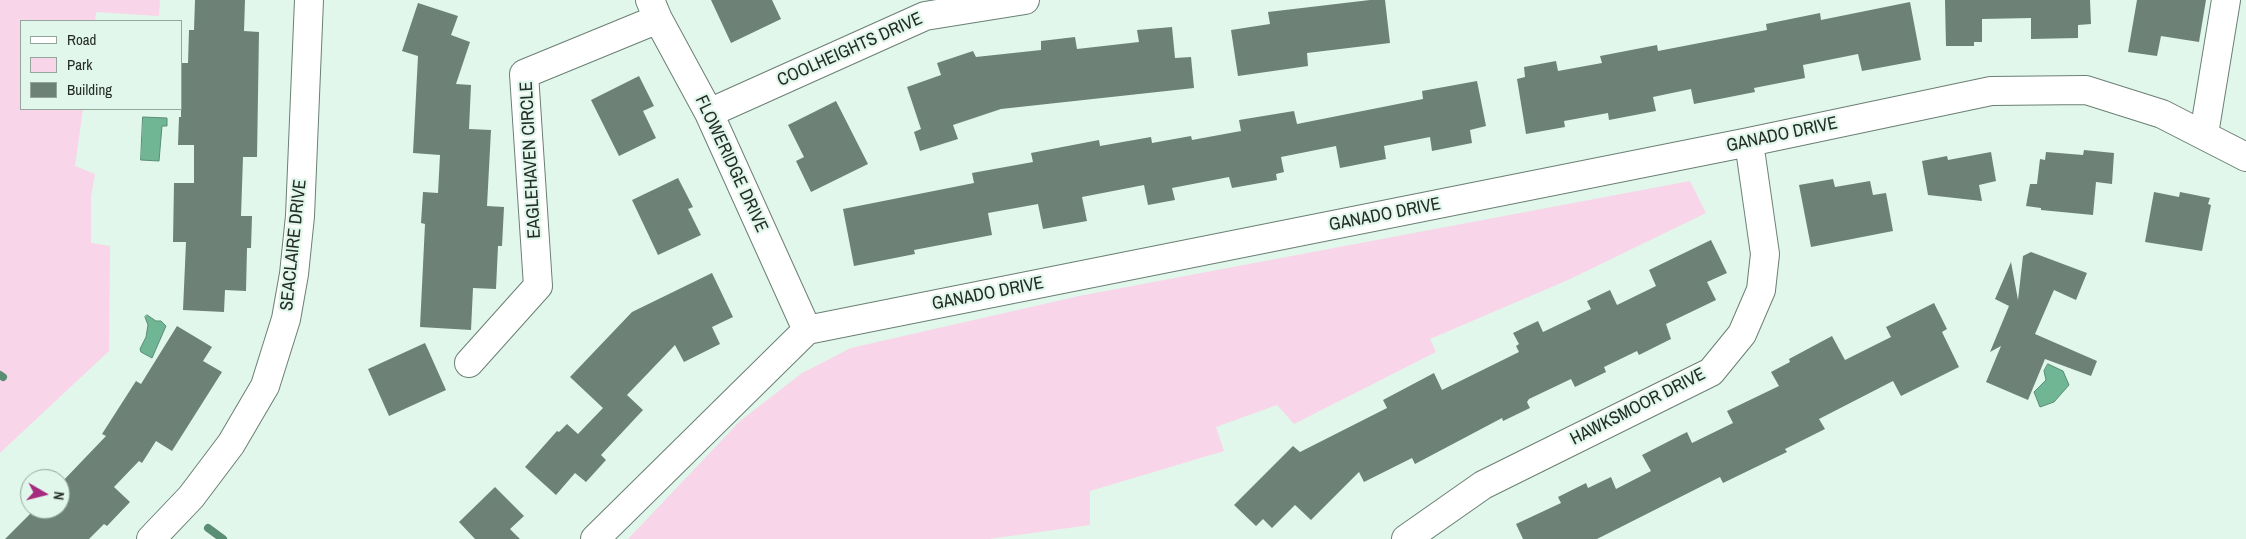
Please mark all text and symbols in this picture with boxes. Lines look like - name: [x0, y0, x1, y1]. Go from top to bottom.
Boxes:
- street label: COOLHEIGHTS DRIVE: [774, 8, 926, 92]
- legend: [20, 20, 182, 110]
- text: Road: [67, 29, 96, 50]
- text: Park: [67, 54, 92, 75]
- text: Building: [67, 79, 112, 100]
- street label: EAGLEHAVEN CIRCLE: [516, 81, 546, 239]
- street label: FLOWERIDGE DRIVE: [690, 92, 772, 236]
- street label: GANADO DRIVE: [1724, 113, 1840, 157]
- street label: SEACLAIRE DRIVE: [276, 178, 312, 312]
- street label: GANADO DRIVE: [1327, 194, 1443, 236]
- street label: GANADO DRIVE: [930, 273, 1046, 315]
- street label: HAWKSMOOR DRIVE: [1567, 364, 1709, 450]
- north arrow: [20, 469, 70, 519]
- text: N: [49, 491, 68, 501]

